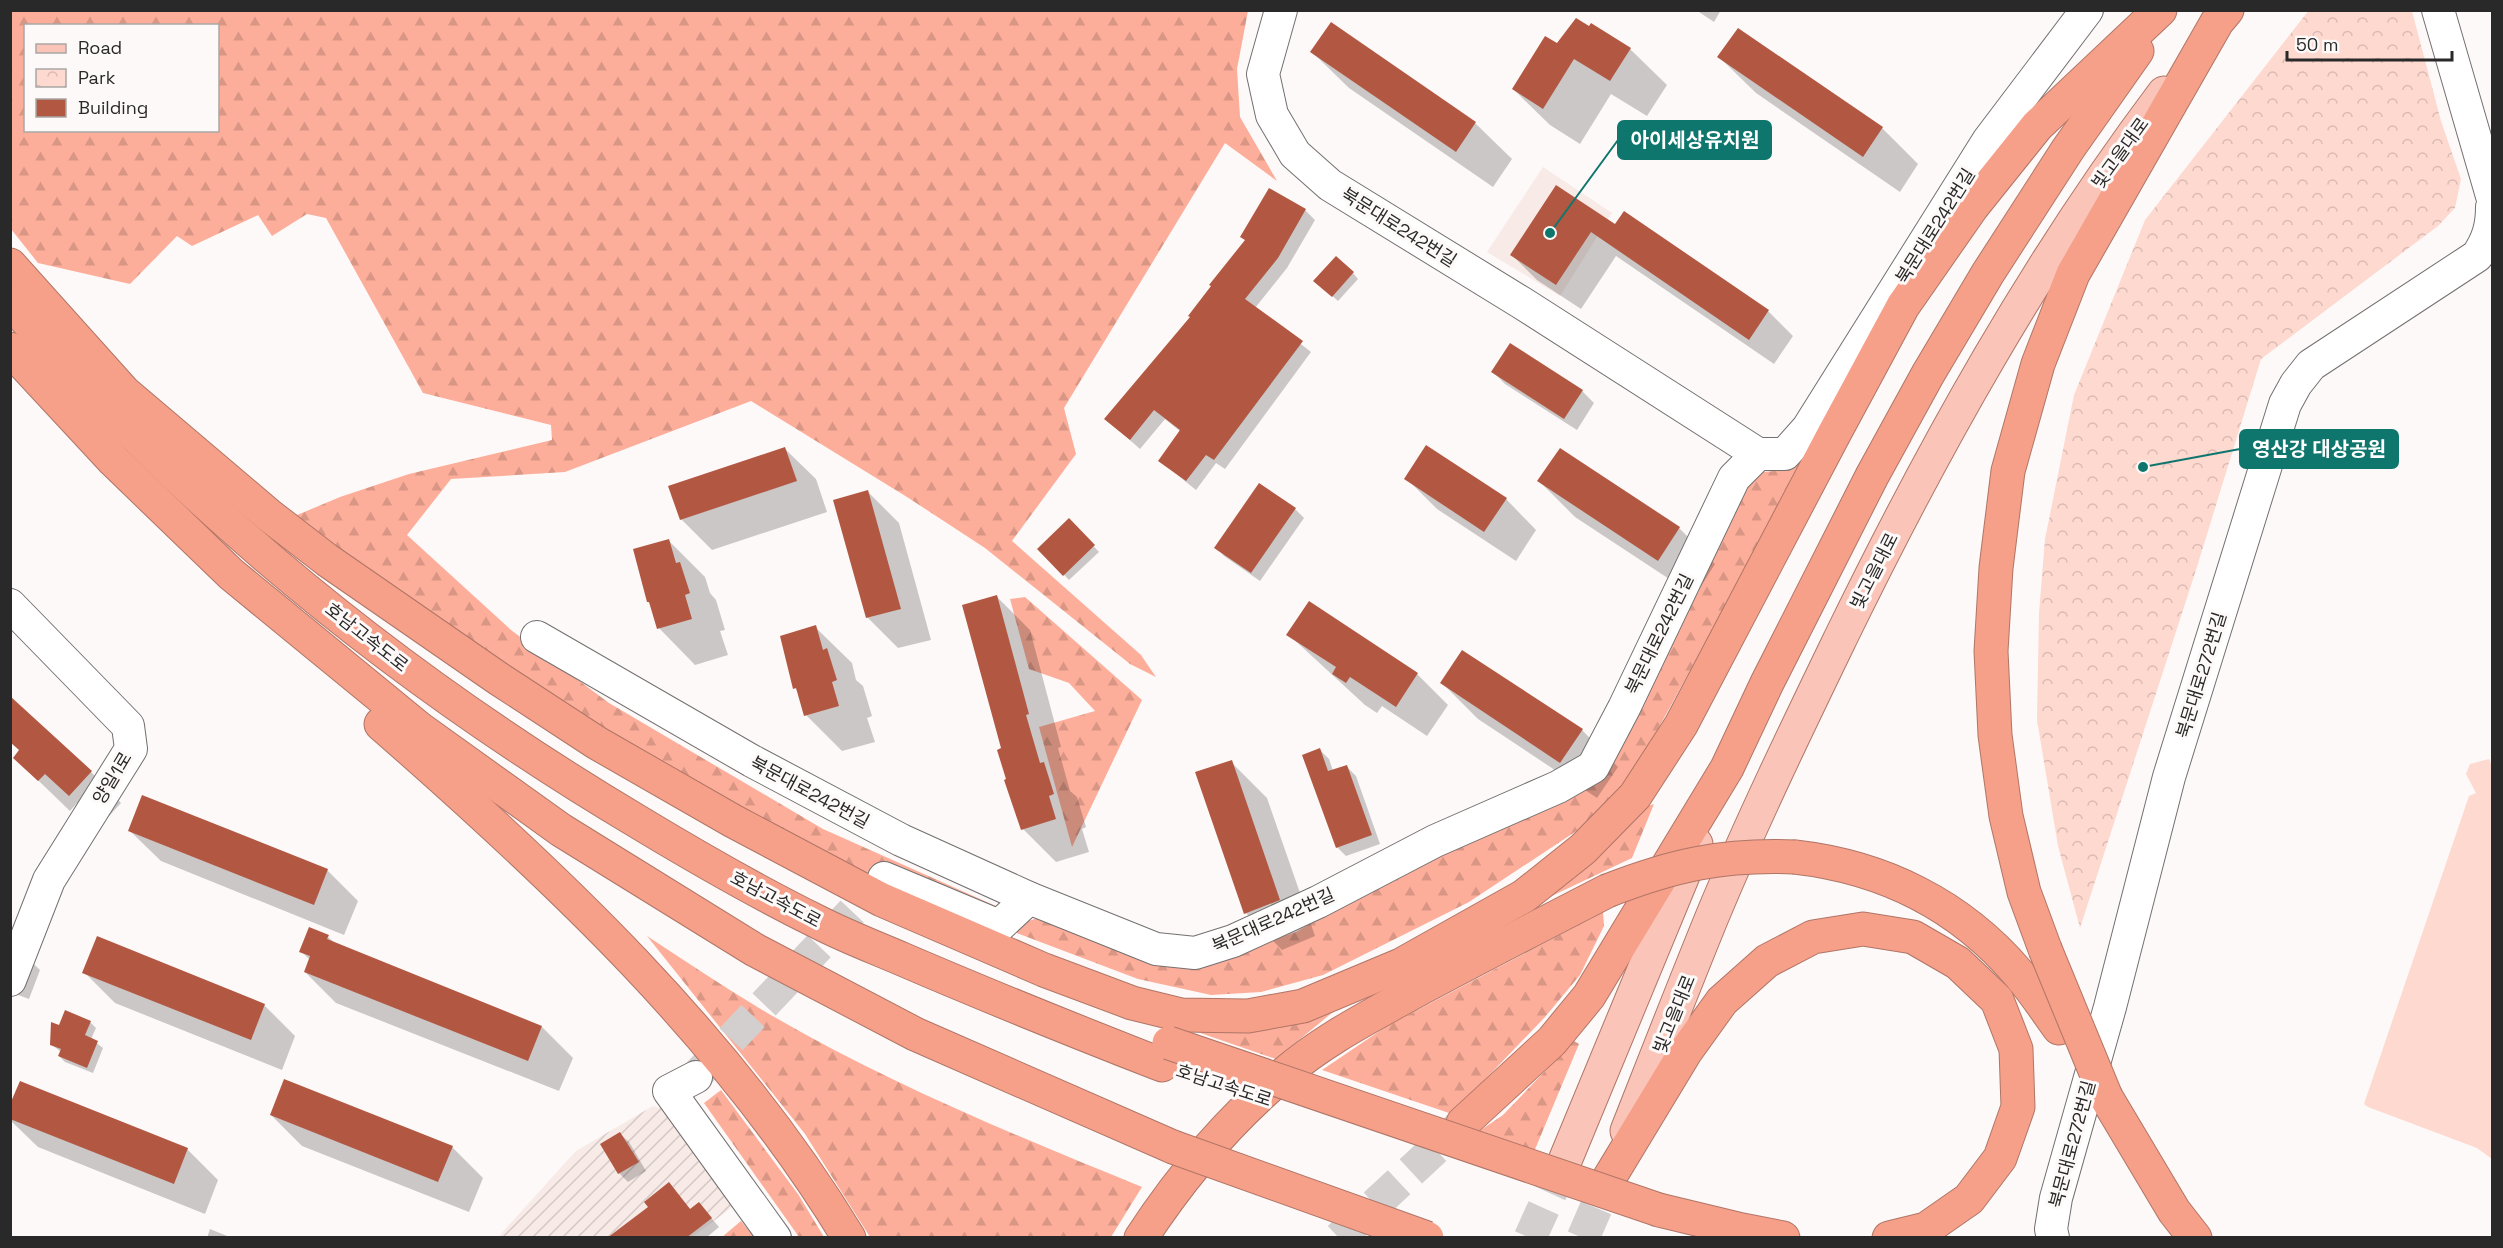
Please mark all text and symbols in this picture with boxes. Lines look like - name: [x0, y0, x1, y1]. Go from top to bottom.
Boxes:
- legend: [24, 24, 219, 132]
- scale bar: [2287, 24, 2452, 62]
- text: 50 m: [2296, 33, 2338, 56]
- text: Road: [78, 36, 122, 59]
- text: Park: [78, 66, 116, 89]
- text: Building: [78, 96, 148, 119]
- street label: 빛고을대로: [2086, 113, 2154, 193]
- callout: 아이세상유치원: [1618, 121, 1771, 159]
- text: 아이세상유치원: [1631, 127, 1759, 153]
- street label: 북문대로242번길: [1890, 164, 1980, 288]
- street label: 북문대로242번길: [1337, 182, 1461, 272]
- callout: 영산강 대상공원: [2240, 430, 2398, 468]
- text: 영산강 대상공원: [2252, 436, 2386, 462]
- street label: 빛고을대로: [1845, 529, 1903, 613]
- street label: 북문대로242번길: [1620, 570, 1698, 698]
- street label: 호남고속도로: [321, 597, 413, 677]
- street label: 북문대로272번길: [2171, 609, 2231, 741]
- street label: 양일1로: [87, 748, 137, 808]
- street label: 북문대로242번길: [746, 751, 874, 833]
- street label: 호남고속도로: [727, 866, 825, 932]
- street label: 북문대로242번길: [1208, 883, 1338, 957]
- street label: 빛고을대로: [1648, 971, 1700, 1057]
- street label: 호남고속도로: [1173, 1059, 1275, 1111]
- street label: 북문대로272번길: [2044, 1078, 2100, 1210]

